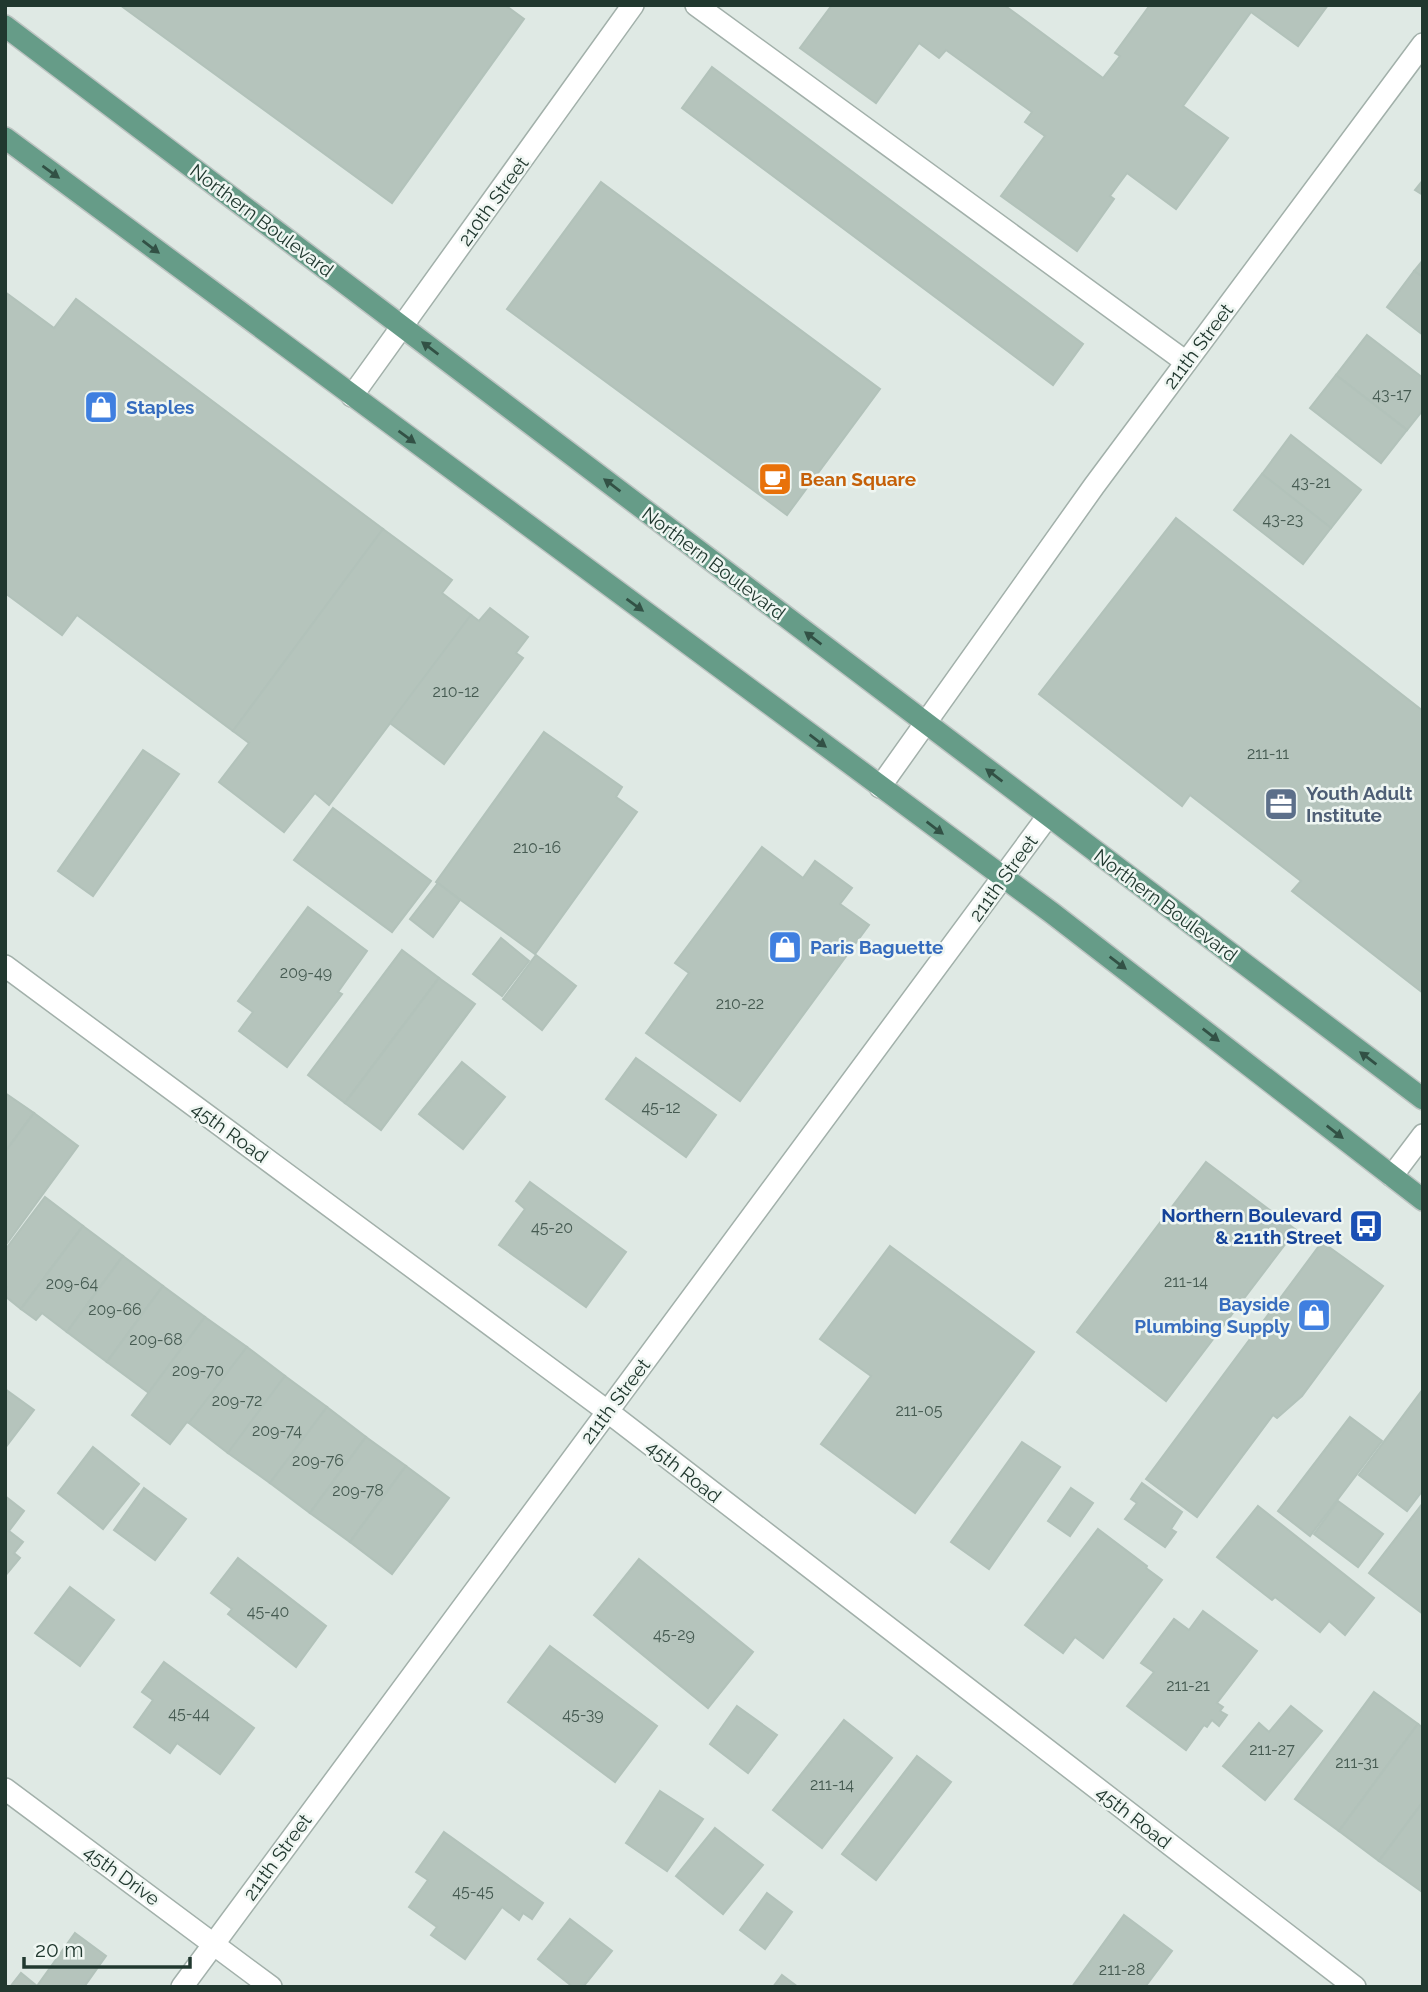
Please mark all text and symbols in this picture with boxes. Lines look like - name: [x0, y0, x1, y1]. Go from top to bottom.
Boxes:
- street label: 210th Street: [453, 152, 533, 250]
- street label: Northern Boulevard: [186, 159, 338, 281]
- one-way arrow: [42, 165, 60, 179]
- one-way arrow: [142, 239, 160, 253]
- street label: 211th Street: [1159, 298, 1238, 393]
- one-way arrow: [421, 341, 440, 355]
- house number: 43-17: [1372, 385, 1412, 404]
- shop icon: Staples: [82, 388, 120, 426]
- place label: Staples: [126, 396, 194, 418]
- one-way arrow: [398, 429, 416, 443]
- cafe icon: Bean Square: [756, 460, 794, 498]
- place label: Bean Square: [800, 468, 916, 490]
- house number: 43-21: [1291, 473, 1331, 492]
- one-way arrow: [603, 479, 621, 493]
- street label: Northern Boulevard: [638, 502, 790, 624]
- house number: 43-23: [1263, 510, 1303, 529]
- one-way arrow: [626, 598, 644, 612]
- one-way arrow: [804, 630, 822, 645]
- house number: 210-12: [433, 682, 479, 701]
- one-way arrow: [809, 733, 827, 747]
- house number: 211-11: [1247, 744, 1289, 763]
- one-way arrow: [985, 768, 1003, 782]
- place label: Youth Adult Institute: [1306, 782, 1413, 826]
- office icon: Youth Adult Institute: [1262, 785, 1300, 823]
- one-way arrow: [926, 820, 944, 834]
- street label: 211th Street: [964, 830, 1042, 925]
- house number: 210-16: [513, 838, 561, 857]
- street label: Northern Boulevard: [1090, 844, 1242, 966]
- shop icon: Paris Baguette: [766, 928, 804, 966]
- place label: Paris Baguette: [810, 936, 943, 958]
- one-way arrow: [1108, 956, 1126, 971]
- house number: 209-49: [280, 963, 332, 982]
- house number: 210-22: [716, 994, 764, 1013]
- one-way arrow: [1202, 1028, 1220, 1043]
- one-way arrow: [1360, 1050, 1378, 1065]
- street label: 45th Road: [188, 1097, 272, 1167]
- house number: 45-12: [641, 1098, 681, 1117]
- one-way arrow: [1326, 1124, 1344, 1138]
- place label: Northern Boulevard & 211th Street: [1161, 1204, 1343, 1248]
- bus stop icon: Northern Boulevard & 211th Street: [1347, 1207, 1385, 1245]
- house number: 45-20: [531, 1218, 573, 1237]
- house number: 211-14: [1164, 1272, 1208, 1291]
- house number: 209-64: [46, 1274, 99, 1293]
- place label: Bayside Plumbing Supply: [1134, 1293, 1291, 1337]
- shop icon: Bayside Plumbing Supply: [1295, 1296, 1333, 1334]
- house number: 209-66: [88, 1300, 142, 1319]
- house number: 209-68: [129, 1330, 183, 1349]
- street label: 211th Street: [576, 1353, 655, 1448]
- house number: 209-70: [172, 1361, 224, 1380]
- house number: 209-72: [212, 1391, 262, 1410]
- house number: 211-05: [895, 1401, 943, 1420]
- house number: 209-74: [252, 1421, 302, 1440]
- street label: 45th Road: [642, 1435, 726, 1507]
- house number: 209-76: [292, 1451, 344, 1470]
- house number: 209-78: [332, 1481, 384, 1500]
- house number: 45-40: [247, 1602, 289, 1621]
- house number: 45-29: [653, 1625, 695, 1644]
- house number: 211-21: [1166, 1676, 1210, 1695]
- house number: 45-44: [168, 1704, 210, 1723]
- house number: 45-39: [562, 1705, 604, 1724]
- house number: 211-27: [1249, 1740, 1295, 1759]
- house number: 211-31: [1335, 1753, 1379, 1772]
- house number: 211-14: [810, 1775, 854, 1794]
- street label: 45th Road: [1092, 1781, 1176, 1853]
- street label: 211th Street: [238, 1809, 316, 1904]
- street label: 45th Drive: [80, 1840, 164, 1910]
- house number: 45-45: [452, 1882, 494, 1901]
- scale bar: [24, 1926, 191, 1970]
- text: 20 m: [35, 1937, 83, 1962]
- house number: 211-28: [1099, 1960, 1145, 1979]

